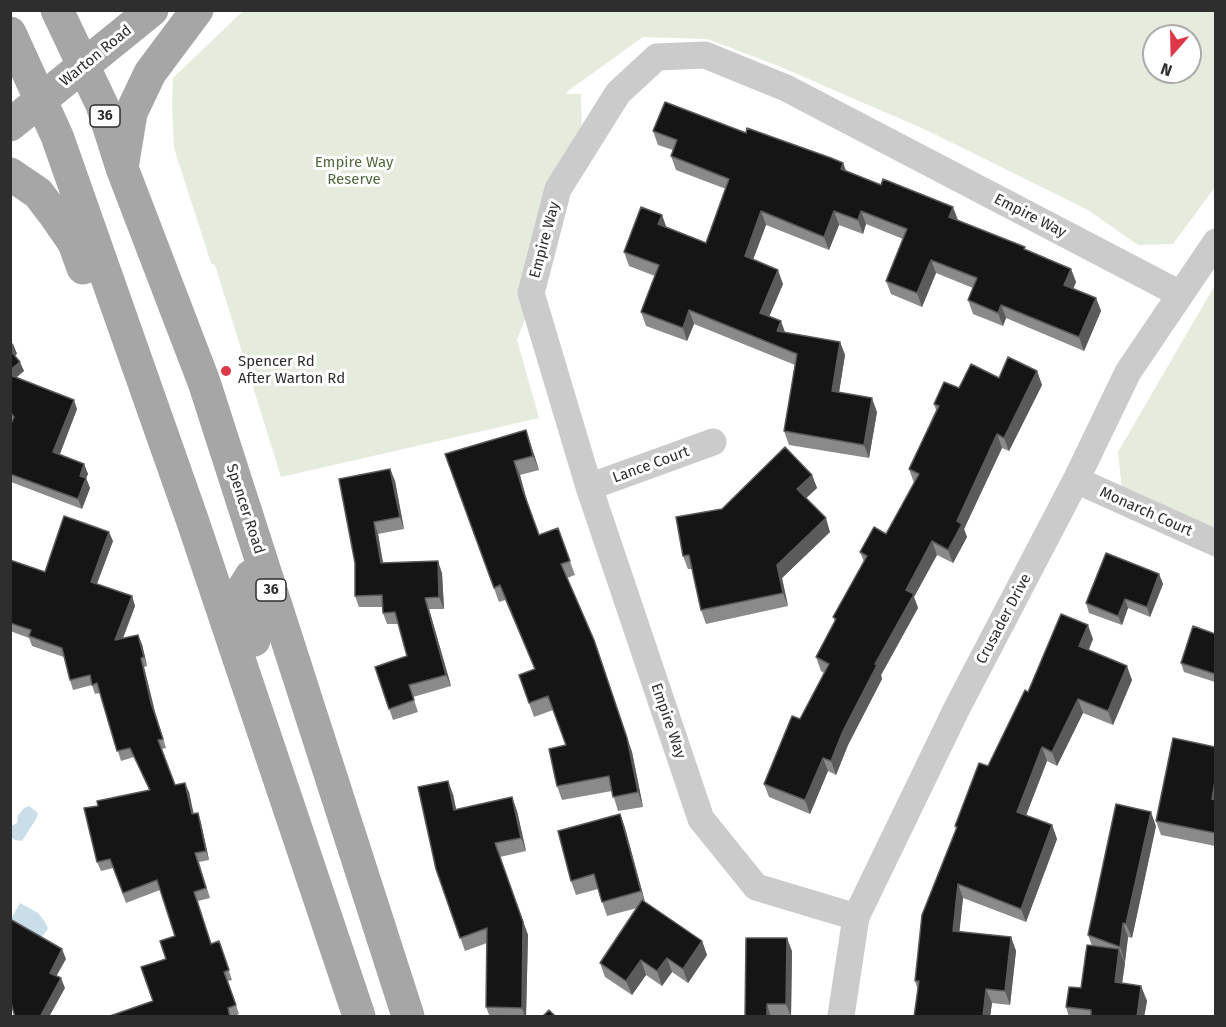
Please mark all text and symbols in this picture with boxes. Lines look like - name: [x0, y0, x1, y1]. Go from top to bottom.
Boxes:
- street label: Warton Road: [56, 22, 136, 90]
- north arrow: [1142, 24, 1202, 84]
- text: N: [1158, 59, 1175, 80]
- road number: 36: [90, 105, 120, 127]
- park label: Empire Way Reserve: [315, 154, 393, 189]
- street label: Empire Way: [991, 190, 1069, 242]
- street label: Empire Way: [526, 200, 564, 280]
- place label: Spencer Rd After Warton Rd: [238, 353, 345, 388]
- marker: Spencer Rd After Warton Rd: [219, 364, 233, 378]
- street label: Lance Court: [610, 443, 692, 487]
- street label: Spencer Road: [222, 462, 268, 556]
- street label: Monarch Court: [1097, 484, 1195, 540]
- street label: Crusader Drive: [973, 571, 1035, 667]
- road number: 36: [256, 579, 286, 601]
- street label: Empire Way: [647, 681, 689, 761]

